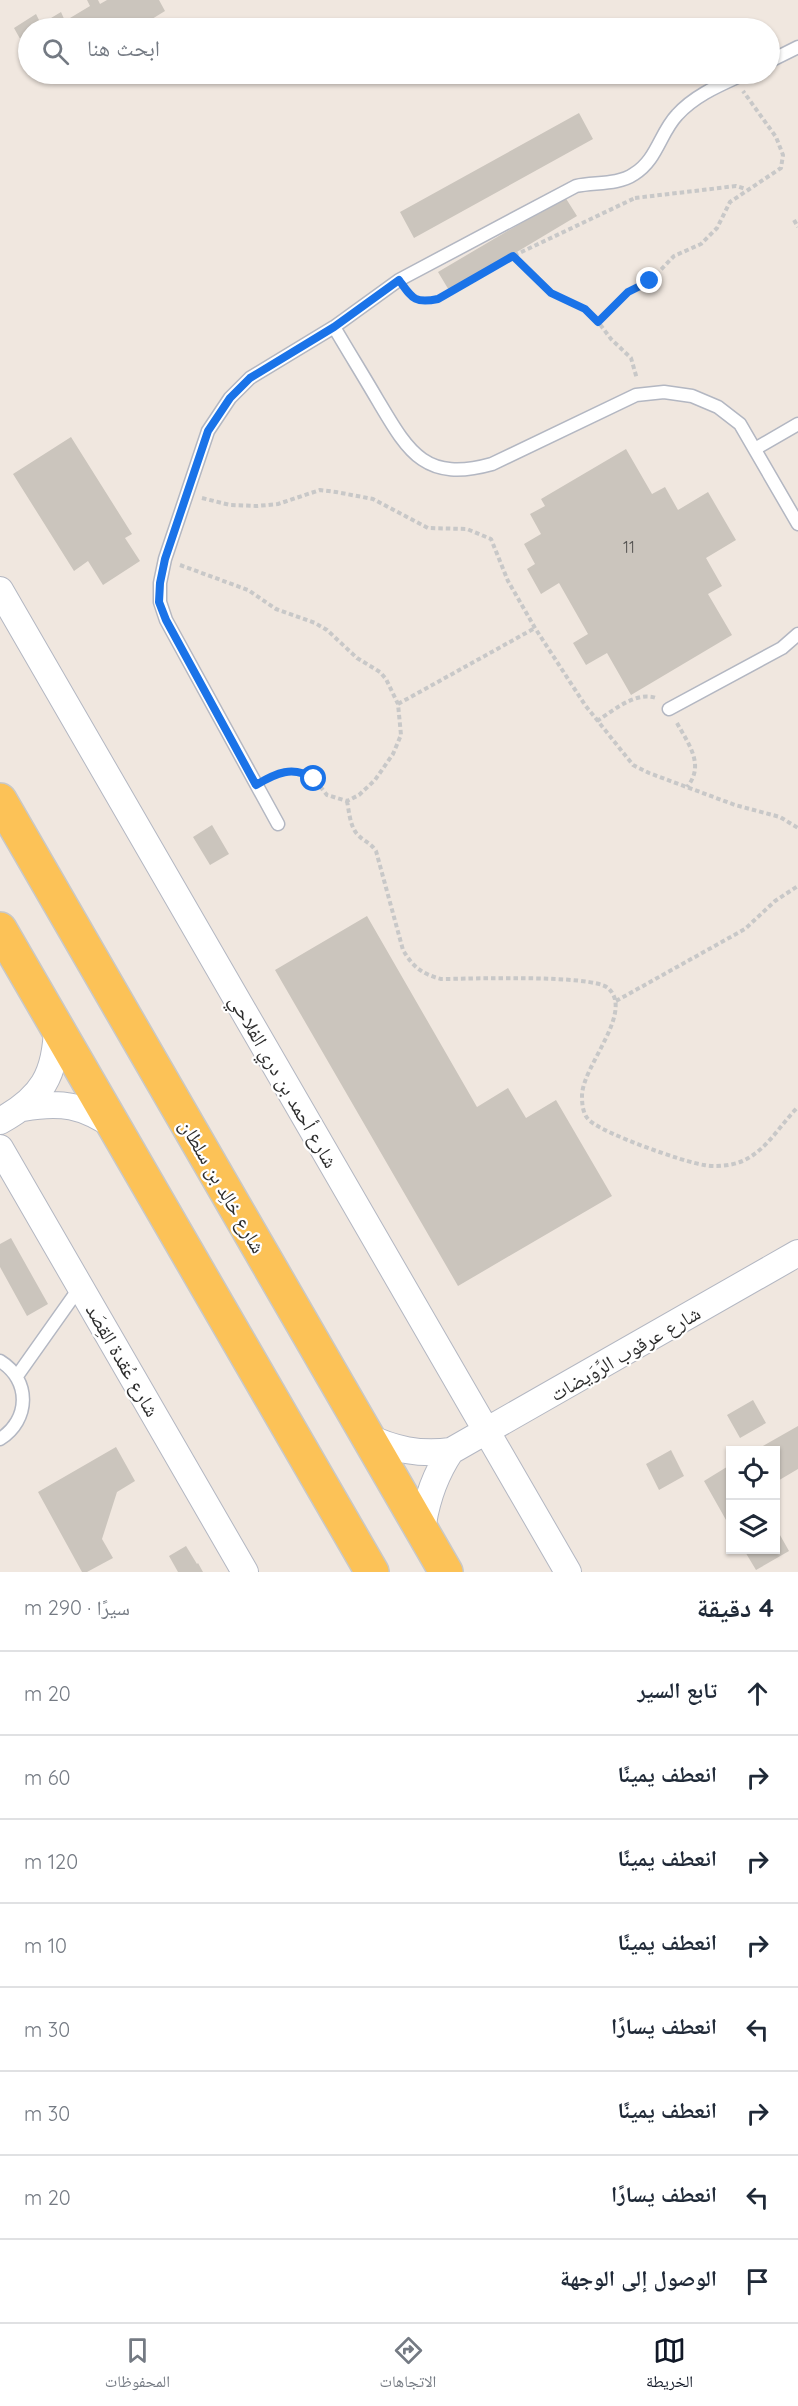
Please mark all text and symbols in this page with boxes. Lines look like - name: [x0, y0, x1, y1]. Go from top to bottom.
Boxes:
- search box: [18, 18, 780, 84]
- text: ابحث هنا: [87, 34, 160, 62]
- icon: search: [39, 35, 72, 68]
- route end: [636, 267, 662, 293]
- house number: 11: [623, 537, 635, 557]
- route start: [300, 765, 326, 791]
- street label: شارع أحمد بن دري الفلاحي: [221, 990, 344, 1174]
- street label: شارع خالِد بن سلطان: [174, 1115, 271, 1258]
- street label: شارع عُقدة القِصَد: [80, 1299, 165, 1421]
- street label: شارع عرقوب الرِّوَيضات: [545, 1300, 705, 1407]
- map controls: [726, 1446, 780, 1554]
- button: locate: [726, 1446, 780, 1500]
- button: layers: [726, 1500, 780, 1554]
- text: 4 دقيقة: [697, 1591, 774, 1624]
- text: سيرًا · 290 m: [24, 1595, 130, 1620]
- text: تابع السير: [637, 1676, 717, 1704]
- icon: ahead: [741, 1677, 774, 1710]
- text: 20 m: [24, 1681, 71, 1706]
- text: انعطف يمينًا: [618, 1760, 717, 1788]
- icon: right: [741, 1761, 774, 1794]
- text: 60 m: [24, 1765, 70, 1790]
- text: انعطف يمينًا: [618, 1844, 717, 1872]
- icon: right: [741, 1845, 774, 1878]
- text: 120 m: [24, 1849, 78, 1874]
- text: انعطف يمينًا: [618, 1928, 717, 1956]
- icon: right: [741, 1929, 774, 1962]
- text: 10 m: [24, 1933, 67, 1958]
- text: انعطف يسارًا: [611, 2012, 717, 2040]
- icon: left: [741, 2013, 774, 2046]
- text: 30 m: [24, 2017, 70, 2042]
- text: انعطف يمينًا: [618, 2096, 717, 2124]
- icon: right: [741, 2097, 774, 2130]
- text: 30 m: [24, 2101, 70, 2126]
- text: انعطف يسارًا: [611, 2180, 717, 2208]
- icon: left: [741, 2181, 774, 2214]
- text: 20 m: [24, 2185, 71, 2210]
- text: الوصول إلى الوجهة: [560, 2264, 717, 2292]
- icon: arrive: [741, 2265, 774, 2298]
- tab: المحفوظات: [105, 2334, 170, 2397]
- tab: الاتجاهات: [380, 2334, 436, 2397]
- tab: الخريطة: [646, 2334, 693, 2397]

